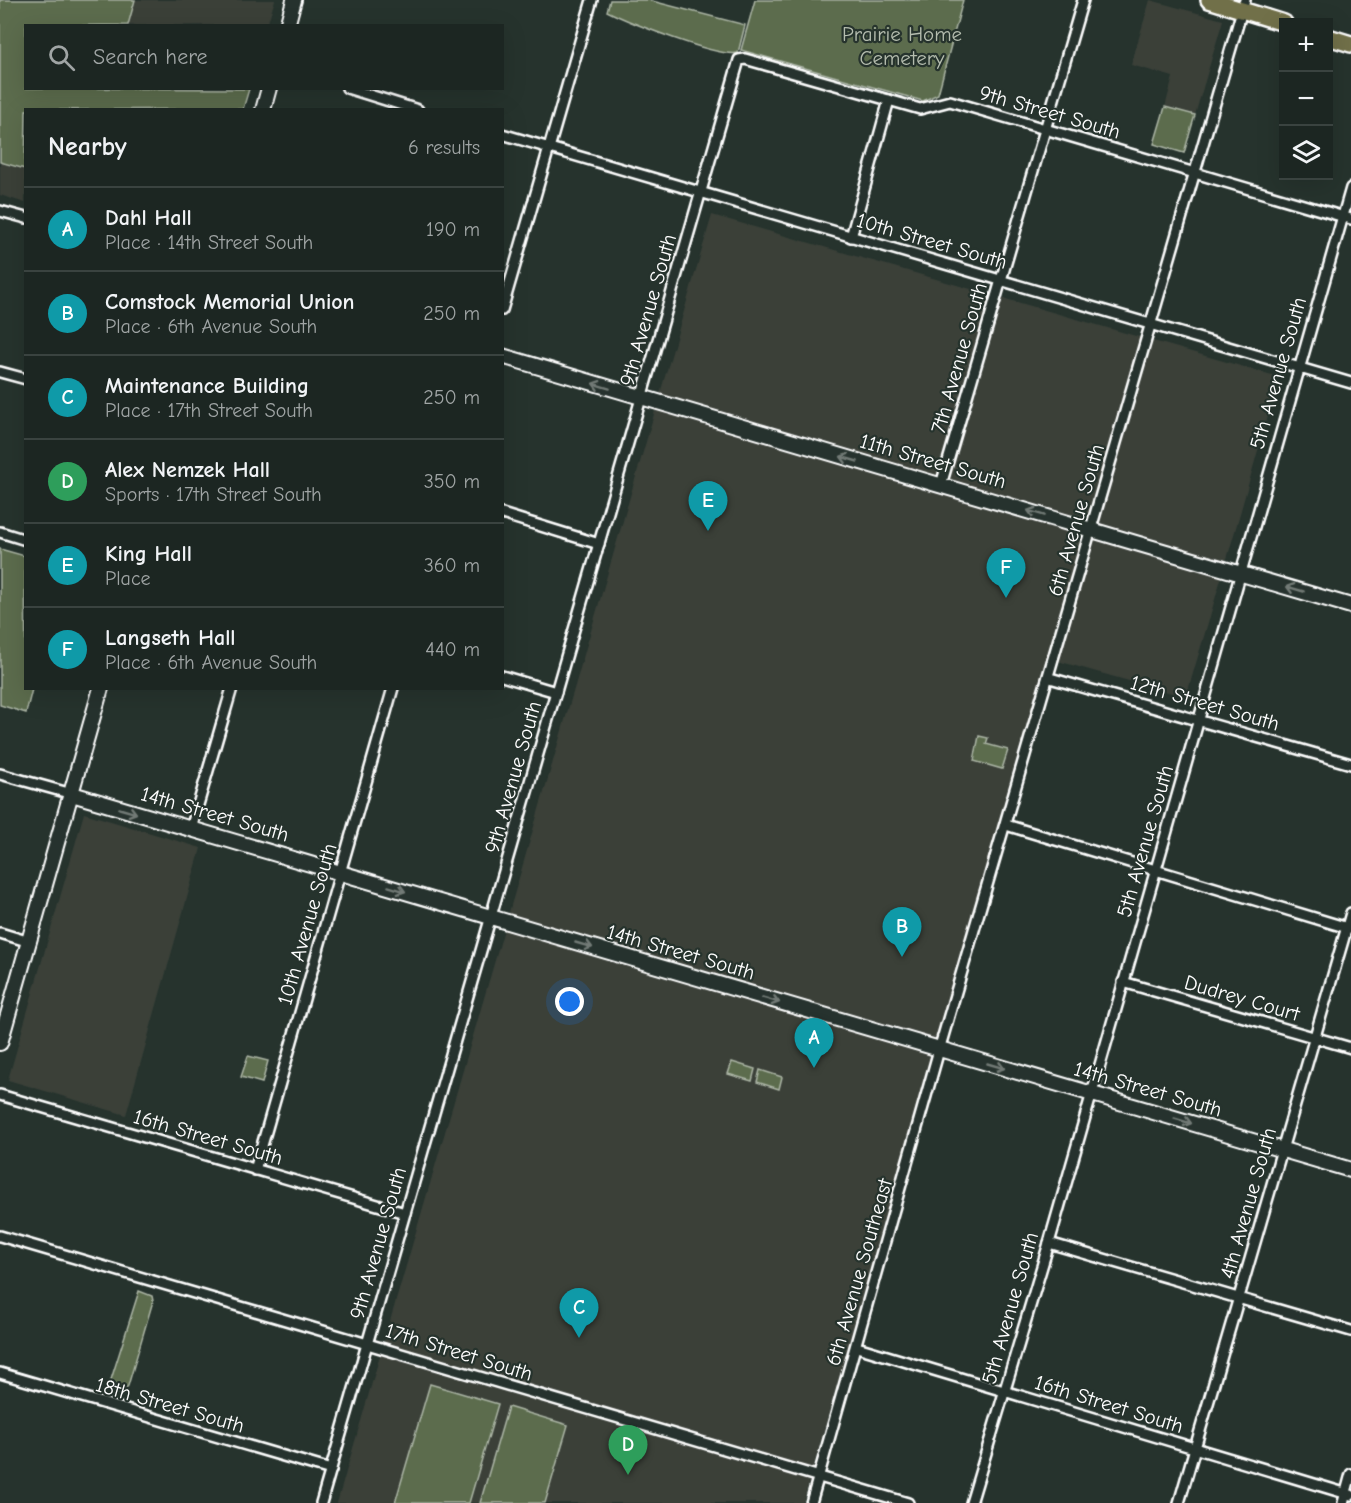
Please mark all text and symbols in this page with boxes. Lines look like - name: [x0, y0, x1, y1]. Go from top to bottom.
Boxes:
- map controls: [1279, 18, 1333, 180]
- button: +: [1279, 18, 1333, 72]
- park label: Prairie Home Cemetery: [842, 22, 962, 70]
- search box: [24, 24, 504, 90]
- icon: search: [45, 41, 78, 74]
- text: Search here: [93, 44, 208, 70]
- button: −: [1279, 72, 1333, 126]
- street label: 9th Street South: [977, 80, 1123, 144]
- button: layers: [1279, 126, 1333, 180]
- text: Nearby: [48, 132, 127, 162]
- text: 6 results: [408, 136, 480, 159]
- text: Dahl Hall: [105, 205, 192, 231]
- street label: 10th Street South: [854, 208, 1010, 274]
- text: A: [62, 218, 73, 241]
- text: 190 m: [426, 218, 480, 241]
- text: Place · 14th Street South: [105, 231, 313, 254]
- street label: 9th Avenue South: [615, 231, 681, 389]
- street label: 7th Avenue South: [926, 280, 992, 436]
- text: Comstock Memorial Union: [105, 289, 355, 315]
- street label: 5th Avenue South: [1245, 294, 1311, 452]
- text: B: [61, 302, 74, 325]
- text: 250 m: [423, 302, 480, 325]
- text: Place · 6th Avenue South: [105, 315, 317, 338]
- text: Maintenance Building: [105, 373, 309, 399]
- one-way arrow: [592, 380, 611, 391]
- text: C: [61, 386, 74, 409]
- text: 250 m: [423, 386, 480, 409]
- text: Place · 17th Street South: [105, 399, 313, 422]
- street label: 11th Street South: [857, 429, 1009, 493]
- street label: 6th Avenue South: [1043, 441, 1109, 599]
- one-way arrow: [840, 453, 859, 464]
- text: Alex Nemzek Hall: [105, 457, 270, 483]
- text: D: [61, 470, 74, 493]
- text: 350 m: [424, 470, 480, 493]
- pin: E: [688, 482, 728, 531]
- text: Sports · 17th Street South: [105, 483, 322, 506]
- one-way arrow: [1027, 507, 1046, 518]
- text: King Hall: [105, 541, 192, 567]
- pin: F: [986, 548, 1026, 598]
- text: E: [62, 554, 73, 577]
- text: 360 m: [424, 554, 480, 577]
- text: Place: [105, 567, 151, 590]
- one-way arrow: [1286, 583, 1305, 594]
- text: Langseth Hall: [105, 625, 236, 651]
- text: F: [62, 638, 73, 661]
- text: 440 m: [425, 638, 480, 661]
- text: Place · 6th Avenue South: [105, 651, 317, 674]
- street label: 12th Street South: [1128, 670, 1282, 736]
- street label: 9th Avenue South: [480, 698, 546, 856]
- street label: 5th Avenue South: [1112, 762, 1178, 920]
- street label: 14th Street South: [138, 781, 292, 847]
- one-way arrow: [118, 806, 137, 817]
- street label: 10th Avenue South: [272, 840, 342, 1008]
- one-way arrow: [387, 884, 406, 895]
- pin: B: [882, 908, 922, 957]
- street label: 14th Street South: [604, 919, 758, 985]
- one-way arrow: [574, 940, 593, 951]
- street label: Dudrey Court: [1181, 970, 1303, 1026]
- your location: [555, 987, 584, 1016]
- one-way arrow: [761, 995, 780, 1006]
- pin: A: [794, 1018, 834, 1068]
- street label: 14th Street South: [1071, 1056, 1225, 1122]
- one-way arrow: [986, 1061, 1005, 1072]
- street label: 16th Street South: [131, 1104, 285, 1170]
- one-way arrow: [1173, 1116, 1192, 1127]
- street label: 4th Avenue South: [1215, 1125, 1281, 1281]
- street label: 9th Avenue South: [345, 1164, 411, 1322]
- street label: 6th Avenue Southeast: [821, 1175, 897, 1368]
- street label: 5th Avenue South: [977, 1229, 1043, 1387]
- pin: C: [560, 1288, 598, 1338]
- street label: 17th Street South: [382, 1318, 536, 1386]
- street label: 16th Street South: [1032, 1370, 1186, 1438]
- street label: 18th Street South: [93, 1372, 247, 1438]
- pin: D: [608, 1426, 648, 1475]

